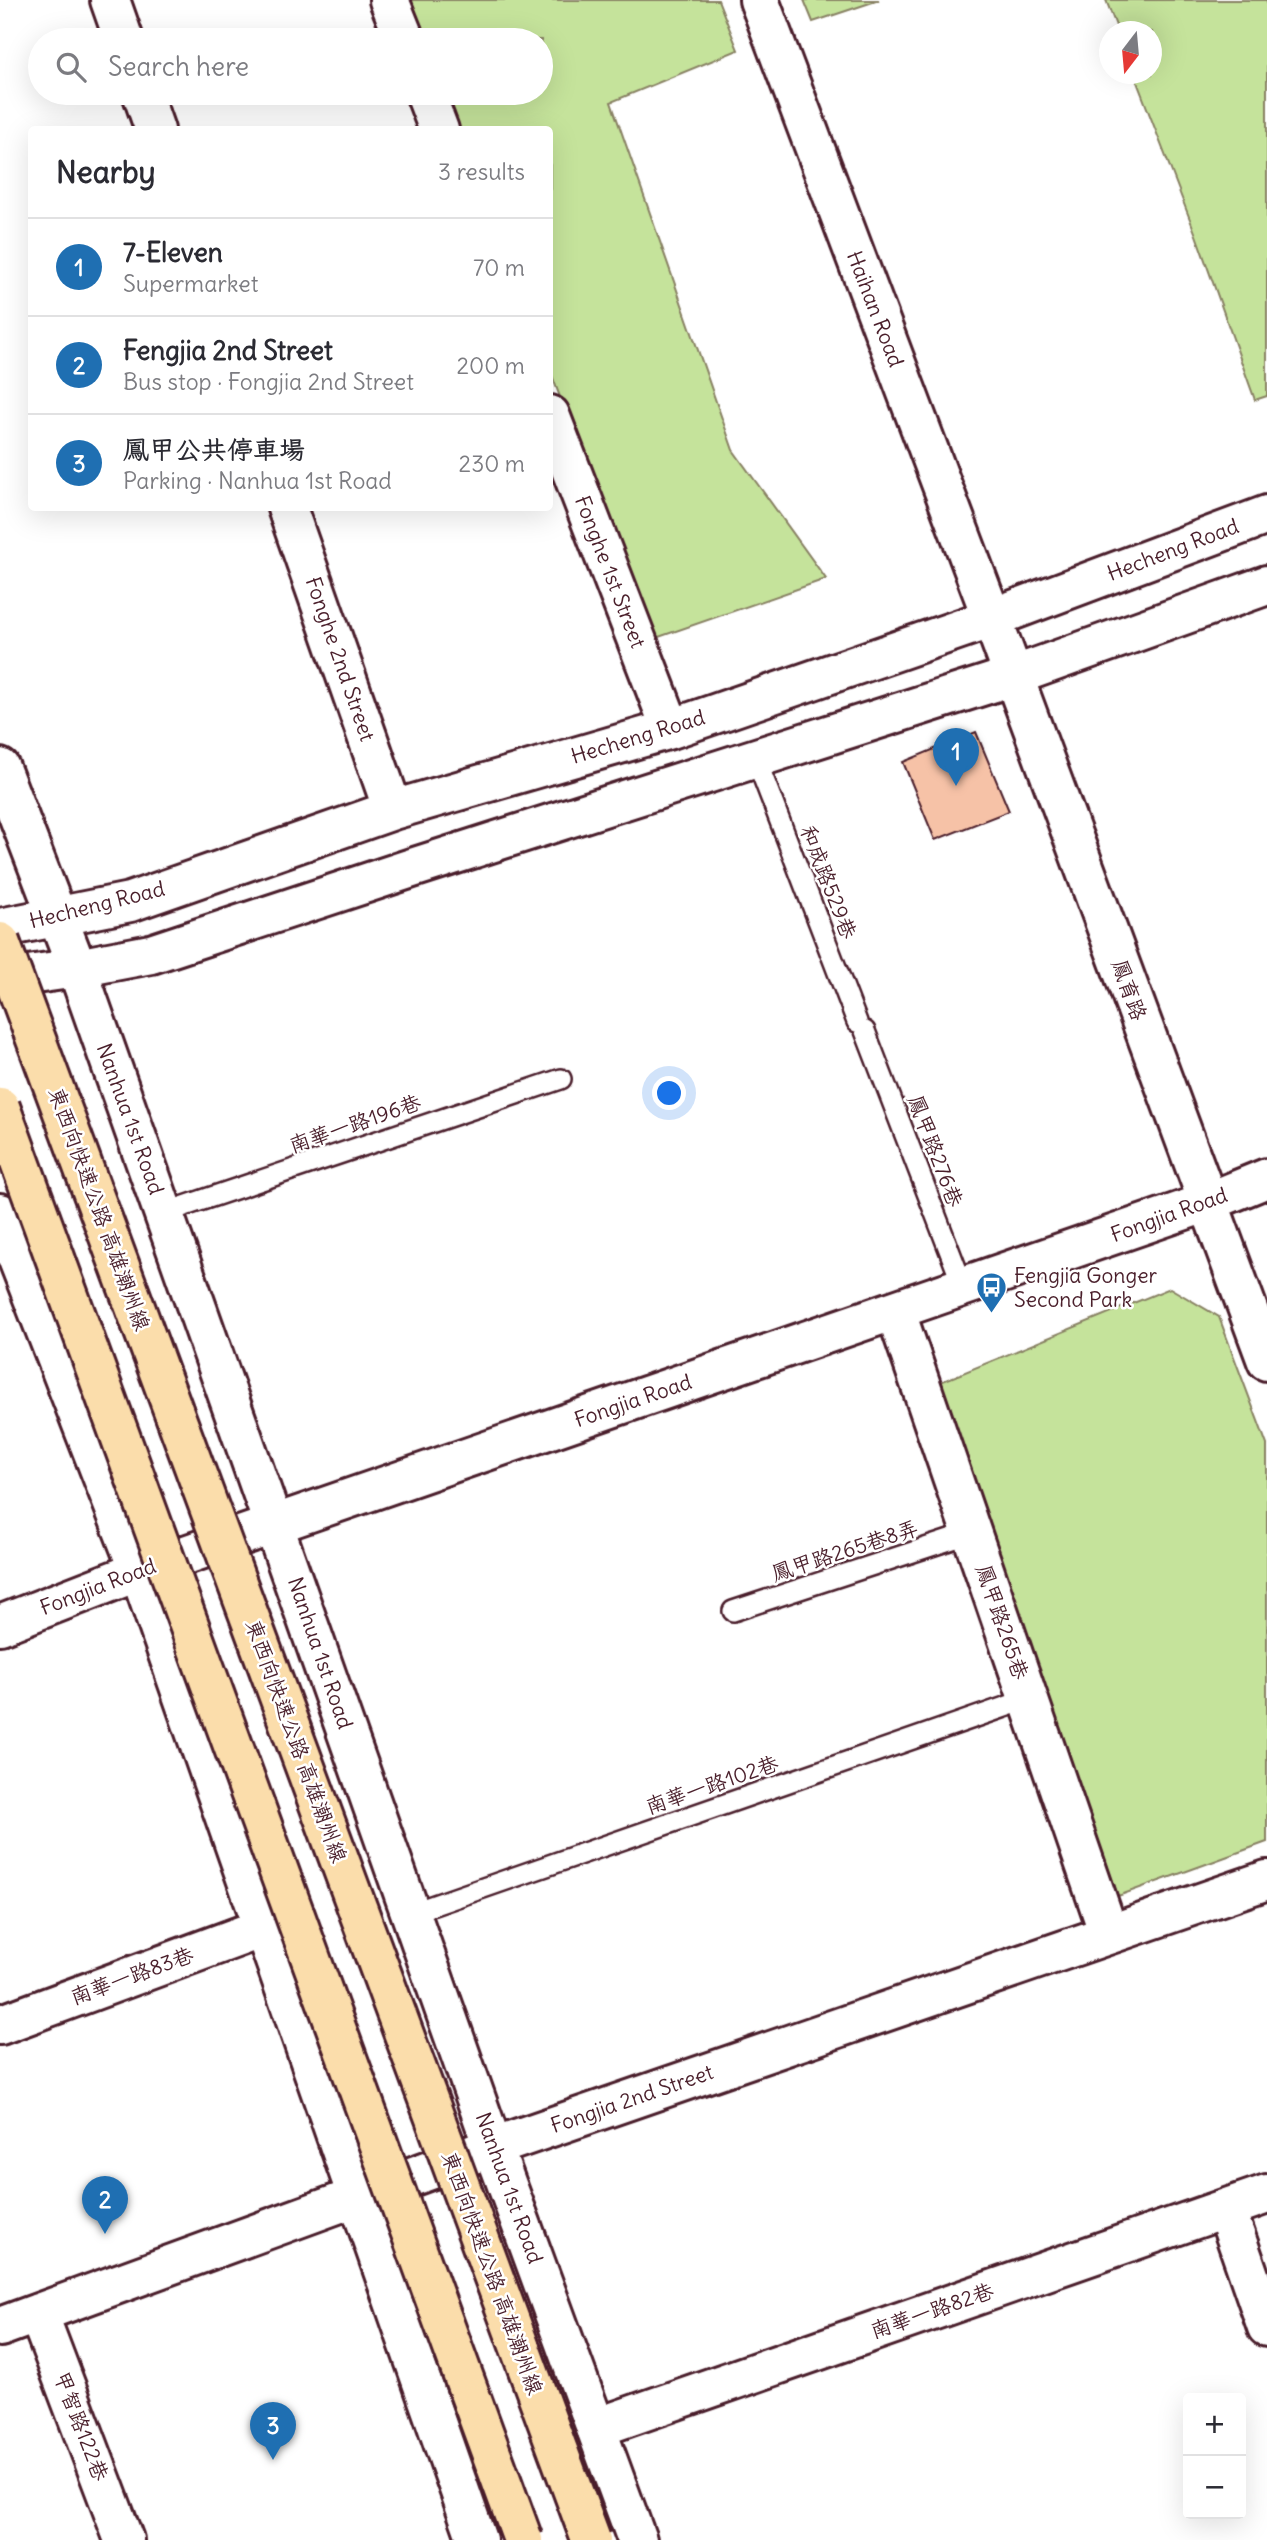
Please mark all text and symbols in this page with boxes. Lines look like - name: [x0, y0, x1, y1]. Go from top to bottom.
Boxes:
- north arrow: [1099, 21, 1162, 84]
- search box: [28, 28, 553, 105]
- icon: search: [52, 48, 90, 86]
- text: Search here: [108, 50, 249, 83]
- text: Nearby: [56, 153, 156, 191]
- text: 3 results: [438, 157, 525, 186]
- text: 7-Eleven: [123, 236, 223, 269]
- street label: Haihan Road: [841, 247, 910, 371]
- text: 1: [74, 253, 84, 282]
- text: 70 m: [473, 253, 525, 282]
- text: Supermarket: [123, 269, 259, 298]
- text: Fengjia 2nd Street: [123, 334, 333, 367]
- text: 2: [73, 351, 85, 380]
- text: 200 m: [456, 351, 525, 380]
- text: Bus stop · Fongjia 2nd Street: [123, 367, 414, 396]
- text: 鳳甲公共停車場: [123, 433, 305, 466]
- text: 3: [72, 449, 86, 478]
- text: 230 m: [459, 449, 525, 478]
- text: Parking · Nanhua 1st Road: [123, 466, 392, 495]
- street label: Fonghe 1st Street: [569, 492, 652, 652]
- street label: Hecheng Road: [1103, 512, 1242, 587]
- street label: Fonghe 2nd Street: [300, 573, 381, 745]
- street label: Hecheng Road: [568, 703, 708, 770]
- pin: 1: [933, 728, 979, 786]
- street label: 和成路529巷: [794, 821, 863, 943]
- street label: Hecheng Road: [26, 875, 167, 934]
- street label: 鳳育路: [1106, 956, 1153, 1024]
- street label: Nanhua 1st Road: [91, 1040, 170, 1198]
- your location: [652, 1076, 686, 1110]
- street label: 東西向快速公路 高雄潮州線: [43, 1083, 156, 1334]
- street label: 南華一路196巷: [285, 1088, 424, 1159]
- street label: 鳳甲路276巷: [902, 1091, 969, 1211]
- street label: Fongjia Road: [1107, 1181, 1231, 1248]
- place label: Fengjia Gonger Second Park: [1014, 1262, 1157, 1313]
- bus stop icon: Fengjia Gonger Second Park: [974, 1271, 1008, 1315]
- street label: Fongjia Road: [571, 1368, 695, 1433]
- street label: 鳳甲路265巷8弄: [768, 1514, 922, 1587]
- street label: Fongjia Road: [36, 1552, 160, 1621]
- street label: 鳳甲路265巷: [970, 1561, 1035, 1683]
- street label: Nanhua 1st Road: [282, 1573, 359, 1732]
- street label: 東西向快速公路 高雄潮州線: [240, 1615, 353, 1866]
- street label: 南華一路102巷: [642, 1749, 782, 1820]
- street label: 南華一路83巷: [67, 1941, 197, 2010]
- street label: Fongjia 2nd Street: [547, 2058, 717, 2139]
- street label: Nanhua 1st Road: [470, 2109, 549, 2267]
- street label: 東西向快速公路 高雄潮州線: [436, 2147, 549, 2398]
- pin: 2: [82, 2176, 128, 2234]
- street label: 南華一路82巷: [867, 2277, 997, 2344]
- street label: 甲智路122巷: [48, 2367, 115, 2485]
- map controls: [1183, 2393, 1246, 2519]
- button: +: [1183, 2393, 1246, 2456]
- pin: 3: [250, 2402, 296, 2460]
- button: −: [1183, 2456, 1246, 2519]

